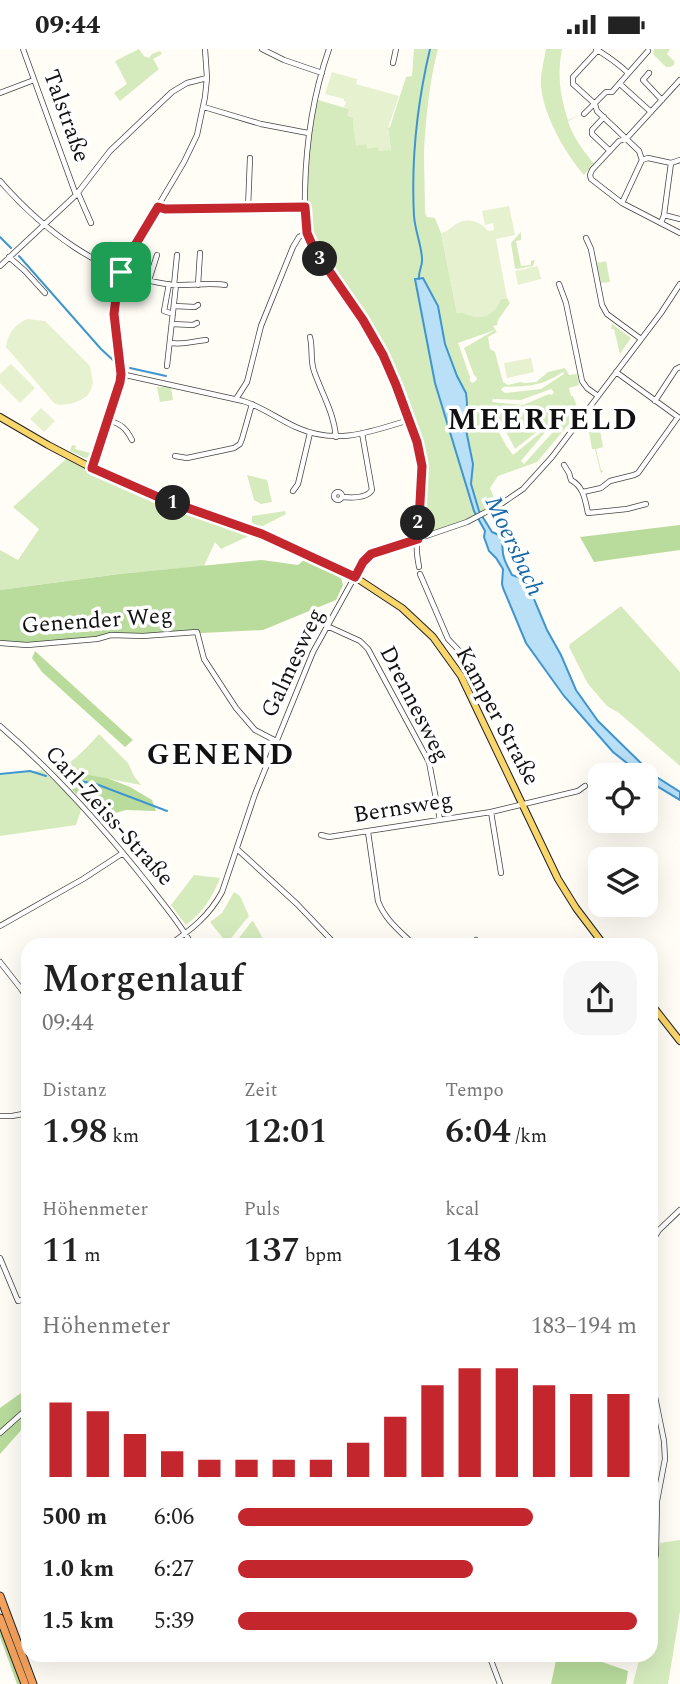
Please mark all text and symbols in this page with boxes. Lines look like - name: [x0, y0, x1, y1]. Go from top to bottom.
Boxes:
- text: 09:44: [35, 5, 100, 45]
- street label: Talstraße: [33, 65, 99, 167]
- pin: 3: [302, 241, 338, 277]
- pin: [91, 242, 151, 302]
- text: 3: [314, 244, 325, 273]
- icon: arrive: [102, 253, 140, 291]
- district label: MEERFELD: [447, 397, 639, 443]
- pin: 1: [156, 485, 190, 521]
- text: 1: [167, 488, 178, 517]
- water label: Moersbach: [475, 490, 553, 602]
- pin: 2: [400, 505, 436, 540]
- text: 2: [412, 508, 423, 537]
- street label: Genender Weg: [20, 598, 174, 644]
- street label: Galmesweg: [252, 602, 334, 724]
- street label: Drennesweg: [370, 640, 458, 768]
- street label: Kamper Straße: [446, 640, 548, 792]
- district label: GENEND: [147, 732, 295, 778]
- street label: Carl-Zeiss-Straße: [36, 738, 182, 894]
- map controls: [588, 763, 658, 917]
- button: locate: [588, 763, 658, 833]
- street label: Bernsweg: [351, 783, 455, 833]
- button: layers: [588, 847, 658, 917]
- text: Morgenlauf: [42, 951, 244, 1009]
- button: share: [563, 961, 637, 1035]
- text: 09:44: [42, 1006, 94, 1041]
- text: Distanz: [42, 1076, 107, 1105]
- text: Zeit: [244, 1076, 277, 1105]
- text: Tempo: [445, 1076, 504, 1105]
- text: 1.98: [42, 1105, 107, 1158]
- text: 12:01: [244, 1105, 328, 1158]
- text: 6:04: [445, 1105, 511, 1158]
- text: km: [107, 1122, 139, 1151]
- text: /km: [511, 1122, 547, 1151]
- text: Höhenmeter: [42, 1195, 148, 1224]
- text: Puls: [244, 1195, 280, 1224]
- text: kcal: [445, 1195, 479, 1224]
- text: 11: [42, 1224, 80, 1277]
- text: 137: [244, 1224, 300, 1277]
- text: 148: [445, 1224, 502, 1277]
- text: m: [80, 1241, 101, 1270]
- text: bpm: [300, 1241, 342, 1270]
- text: Höhenmeter: [42, 1309, 170, 1344]
- text: 183–194 m: [531, 1309, 637, 1344]
- text: 500 m: [42, 1500, 107, 1535]
- text: 6:06: [154, 1500, 194, 1535]
- text: 1.0 km: [42, 1552, 114, 1587]
- text: 6:27: [154, 1552, 194, 1587]
- text: 1.5 km: [42, 1604, 114, 1639]
- text: 5:39: [154, 1604, 194, 1639]

